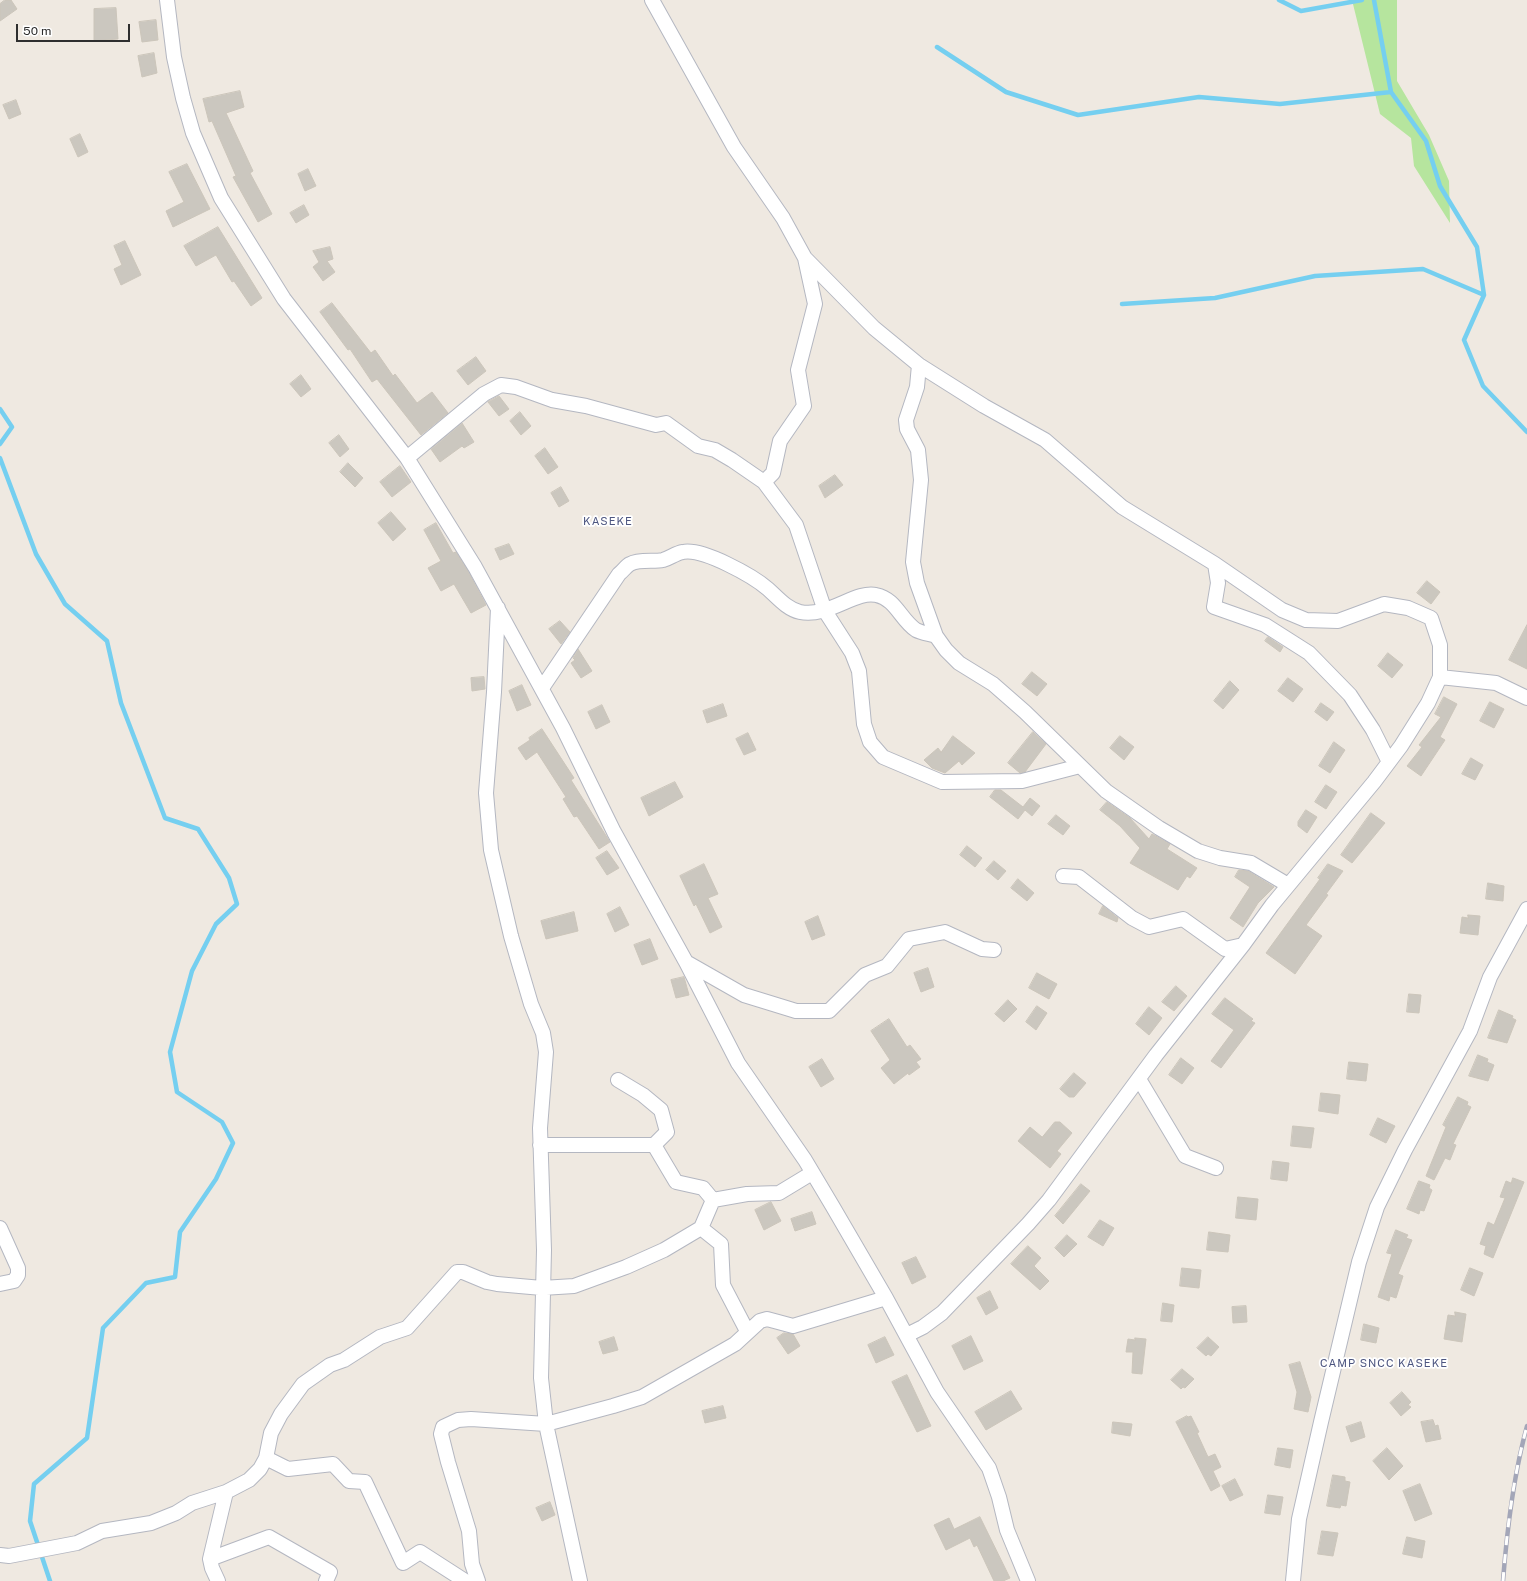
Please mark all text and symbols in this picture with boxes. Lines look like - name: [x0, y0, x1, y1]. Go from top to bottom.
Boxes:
- scale bar: [18, 16, 132, 42]
- text: 50 m: [23, 24, 51, 38]
- district label: KASEKE: [583, 515, 633, 529]
- district label: CAMP SNCC KASEKE: [1320, 1357, 1448, 1371]

